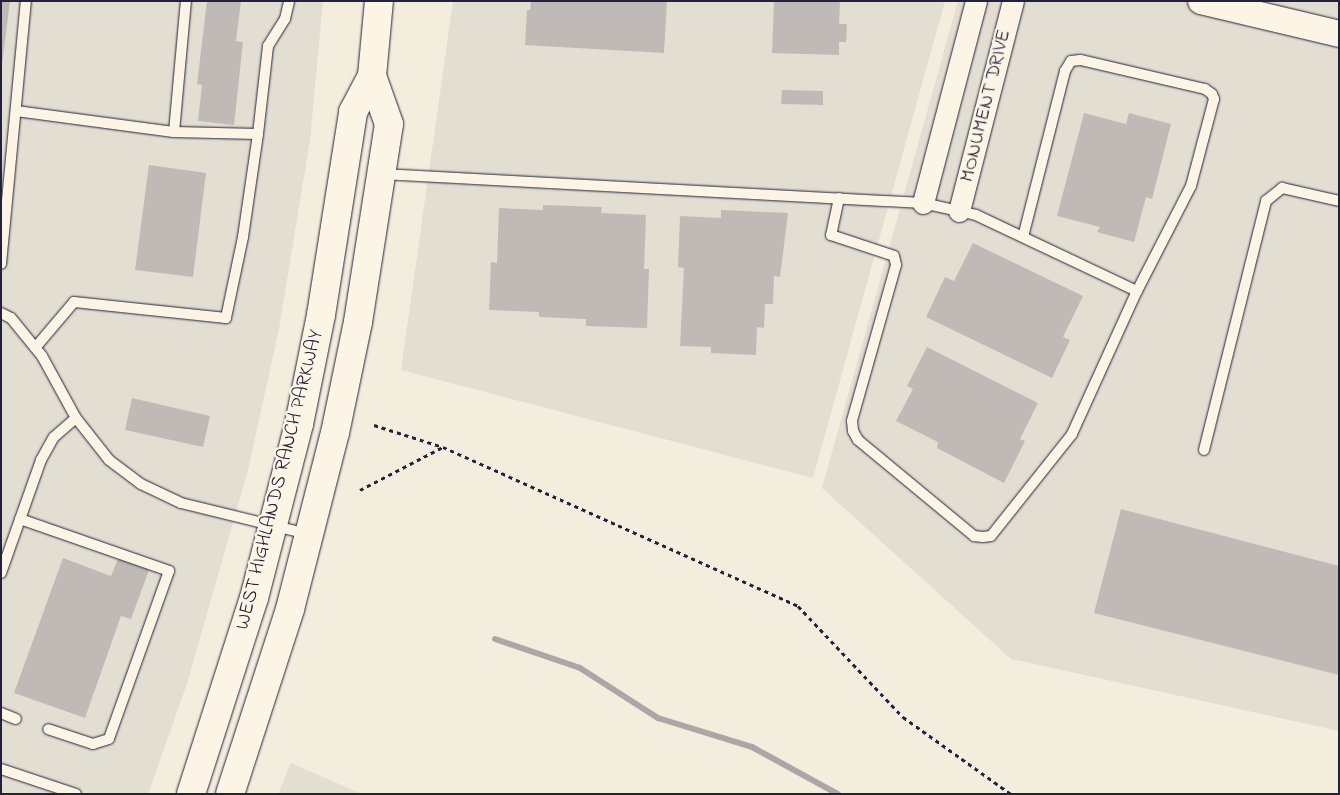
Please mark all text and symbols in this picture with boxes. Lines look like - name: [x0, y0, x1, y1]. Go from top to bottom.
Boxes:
- street label: MONUMENT DRIVE: [955, 27, 1017, 185]
- street label: WEST HIGHLANDS RANCH PARKWAY: [231, 328, 329, 632]

